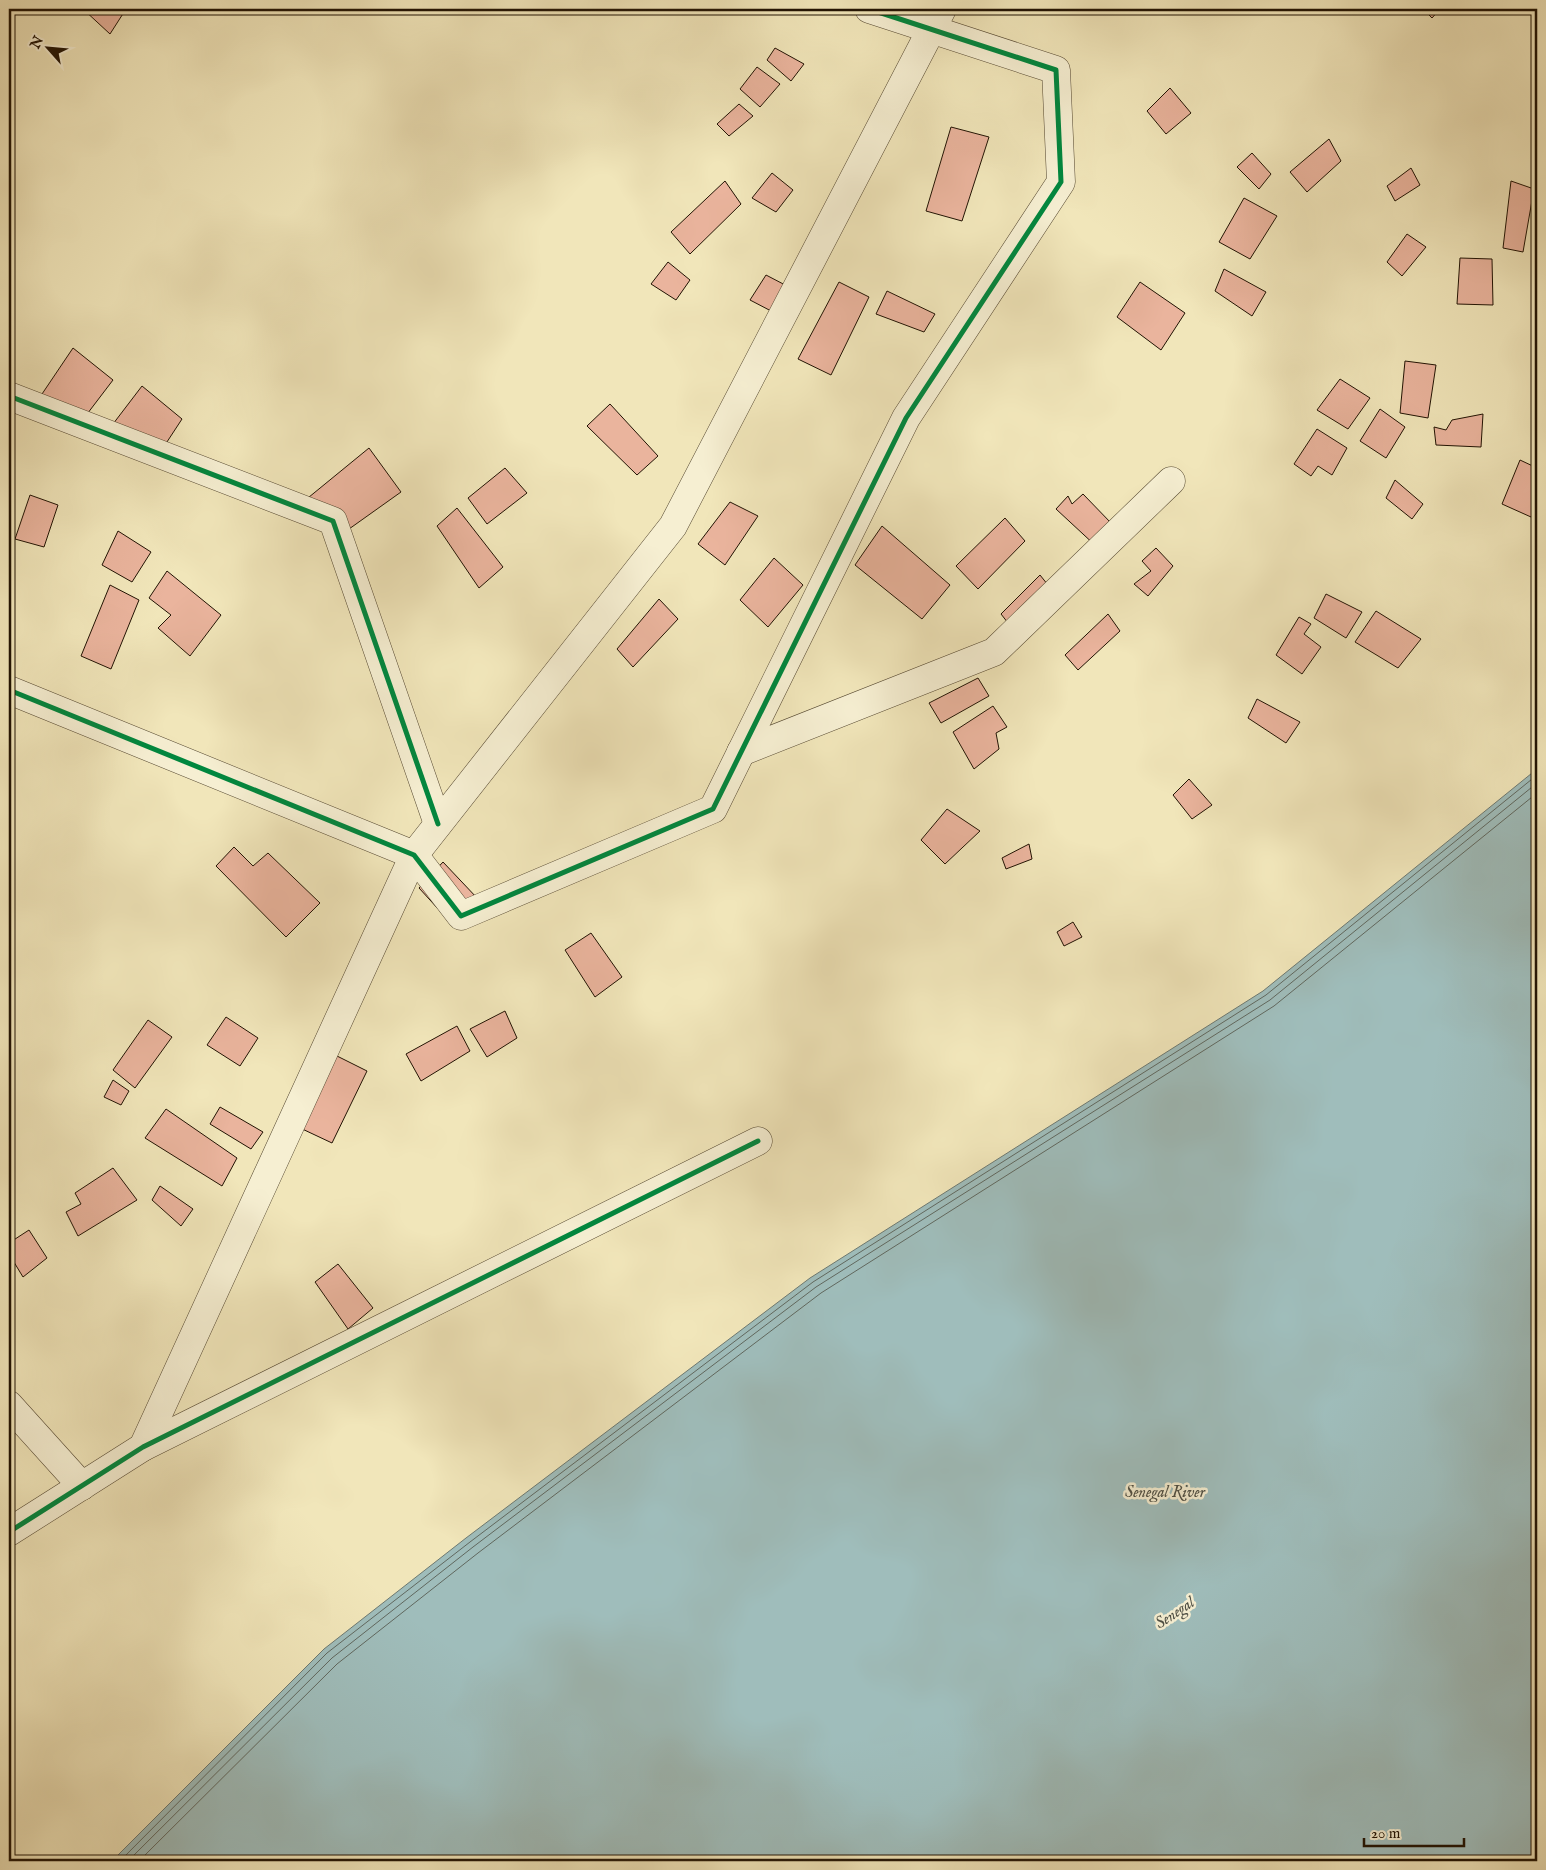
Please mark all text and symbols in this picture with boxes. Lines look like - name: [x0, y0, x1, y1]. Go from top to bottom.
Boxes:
- north arrow: [22, 22, 72, 72]
- text: N: [26, 33, 48, 53]
- water label: Senegal River: [1125, 1483, 1207, 1503]
- water label: Senegal: [1152, 1593, 1200, 1634]
- scale bar: [1364, 1815, 1464, 1847]
- text: 20 m: [1371, 1824, 1401, 1843]

